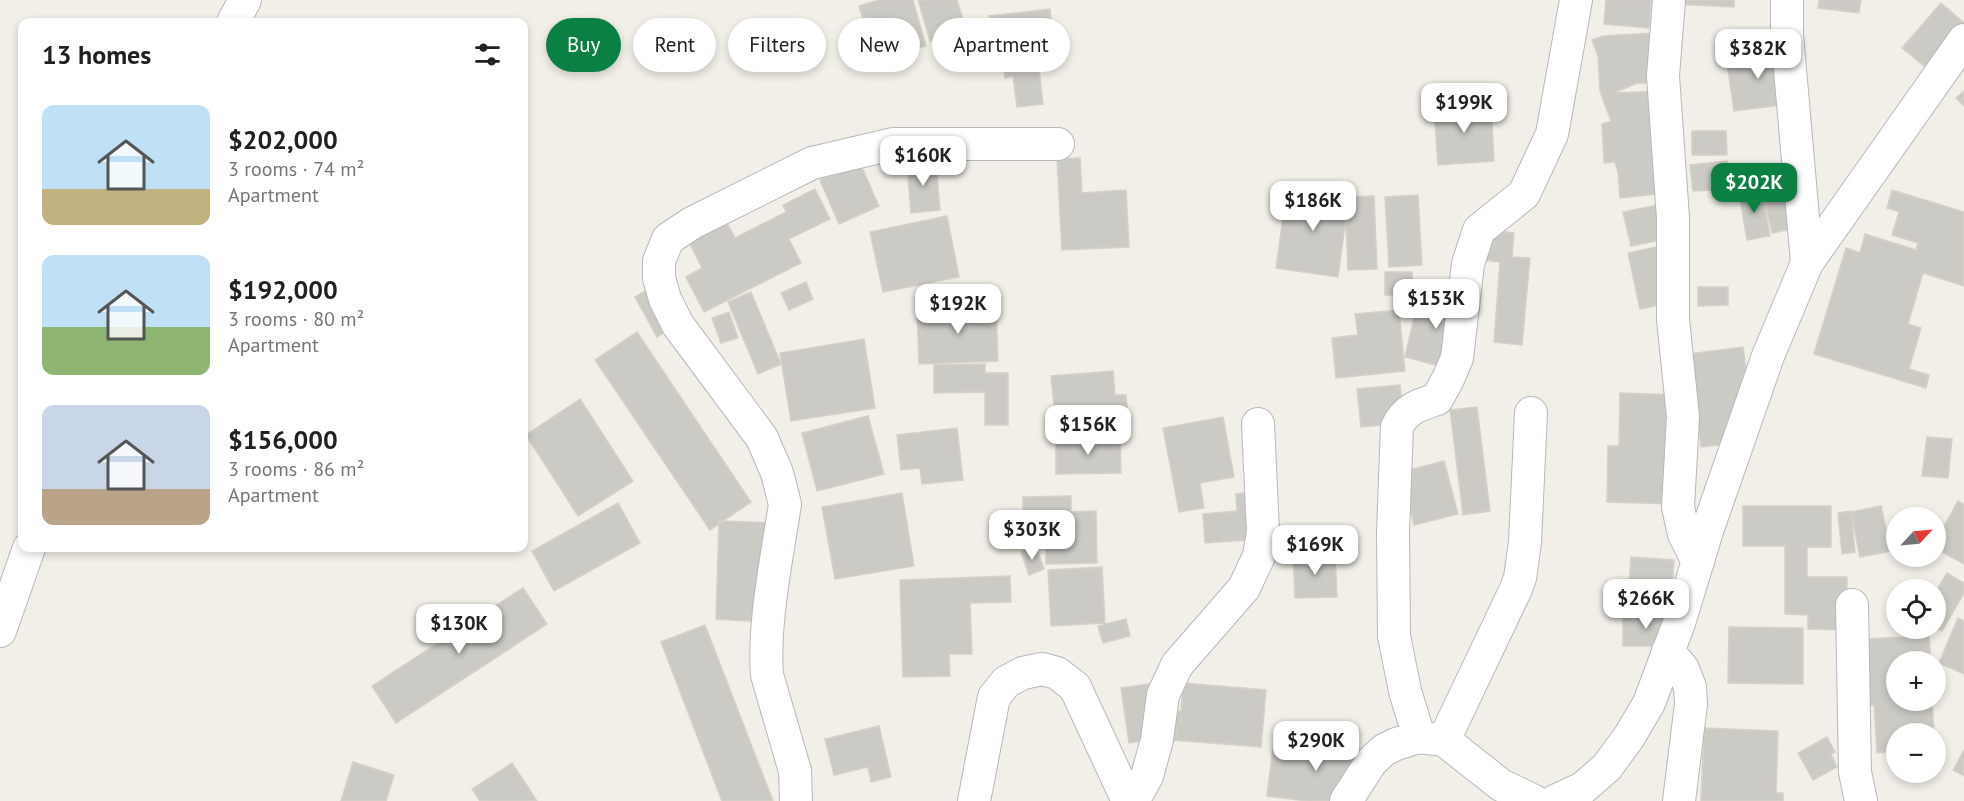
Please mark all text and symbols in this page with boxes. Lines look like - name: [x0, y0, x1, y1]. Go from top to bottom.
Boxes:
- chip: Buy: [546, 18, 621, 72]
- chip: Rent: [633, 18, 716, 72]
- chip: Filters: [728, 18, 826, 72]
- chip: New: [838, 18, 920, 72]
- chip: Apartment: [932, 18, 1070, 72]
- pin: $382K: [1716, 29, 1800, 80]
- text: $382K: [1729, 35, 1787, 61]
- text: 13 homes: [42, 38, 151, 71]
- icon: filters: [471, 38, 504, 71]
- pin: $199K: [1422, 83, 1506, 134]
- text: $199K: [1435, 89, 1493, 115]
- text: $202,000: [228, 123, 338, 156]
- icon: home: [90, 129, 162, 201]
- pin: $160K: [881, 136, 965, 187]
- text: $160K: [894, 142, 952, 168]
- text: 3 rooms · 74 m²: [228, 156, 364, 182]
- pin: $202K: [1712, 163, 1796, 214]
- text: $202K: [1725, 169, 1783, 195]
- pin: $186K: [1271, 181, 1355, 232]
- text: Apartment: [228, 182, 319, 208]
- text: $186K: [1284, 187, 1342, 213]
- text: $192,000: [228, 273, 338, 306]
- icon: home: [90, 279, 162, 351]
- pin: $153K: [1394, 279, 1478, 330]
- pin: $192K: [916, 284, 1000, 335]
- text: $153K: [1407, 285, 1465, 311]
- text: $192K: [929, 290, 987, 316]
- text: 3 rooms · 80 m²: [228, 306, 364, 332]
- text: Apartment: [228, 332, 319, 358]
- pin: $156K: [1046, 405, 1130, 456]
- text: $156K: [1059, 411, 1117, 437]
- text: $156,000: [228, 423, 338, 456]
- icon: home: [90, 429, 162, 501]
- text: 3 rooms · 86 m²: [228, 456, 364, 482]
- text: Apartment: [228, 482, 319, 508]
- north arrow: [1886, 507, 1946, 567]
- map controls: [1886, 507, 1946, 783]
- pin: $303K: [990, 510, 1074, 561]
- text: $303K: [1003, 516, 1061, 542]
- pin: $169K: [1273, 525, 1357, 576]
- text: $169K: [1286, 531, 1344, 557]
- pin: $266K: [1604, 579, 1688, 630]
- button: locate: [1886, 579, 1946, 639]
- text: $266K: [1617, 585, 1675, 611]
- pin: $130K: [417, 604, 501, 655]
- text: $130K: [430, 610, 488, 636]
- button: +: [1886, 651, 1946, 711]
- pin: $290K: [1274, 721, 1358, 772]
- button: −: [1886, 723, 1946, 783]
- text: $290K: [1287, 727, 1345, 753]

